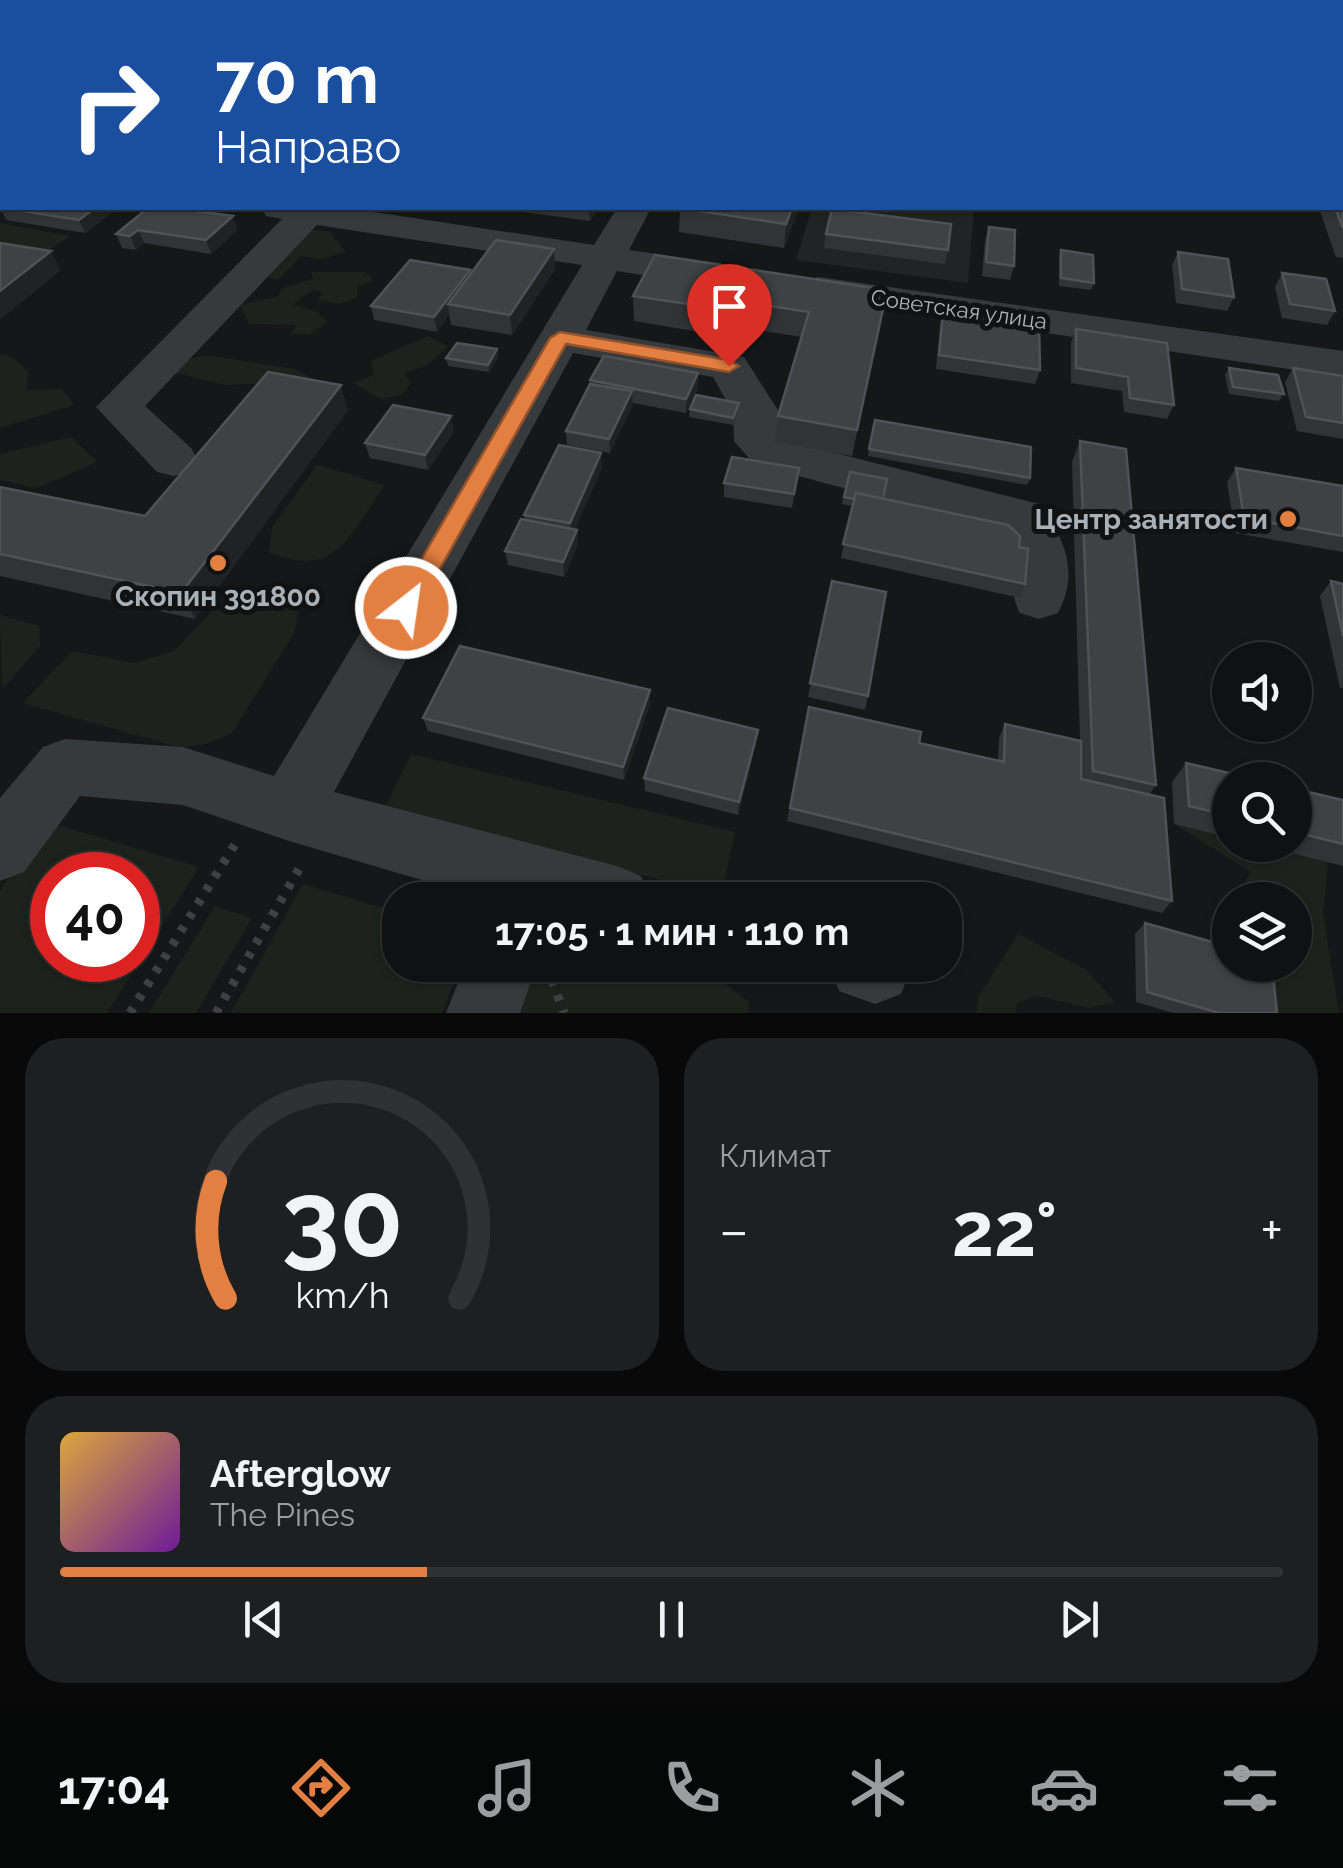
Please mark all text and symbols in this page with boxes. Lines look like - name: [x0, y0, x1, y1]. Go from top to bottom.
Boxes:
- text: 70 m: [215, 37, 379, 119]
- icon: right: [50, 40, 180, 170]
- text: Направо: [215, 121, 401, 174]
- pin: [687, 264, 772, 367]
- icon: arrive: [702, 279, 757, 334]
- street label: Советская улица: [869, 284, 1049, 334]
- place label: Центр занятости: [1034, 503, 1268, 536]
- marker: Центр занятости: [1277, 508, 1299, 530]
- marker: Скопин 391800: [207, 552, 229, 574]
- position arrow: [354, 556, 458, 660]
- place label: Скопин 391800: [115, 580, 321, 613]
- map controls: [1212, 642, 1312, 982]
- button: sound: [1212, 642, 1312, 742]
- button: search: [1212, 762, 1312, 862]
- speed limit sign: 40: [30, 852, 160, 982]
- button: layers: [1212, 882, 1312, 982]
- text: 17:05 · 1 мин · 110 m: [495, 909, 849, 954]
- text: Климат: [719, 1137, 831, 1174]
- text: 30: [281, 1158, 403, 1280]
- text: 22°: [952, 1185, 1057, 1274]
- text: −: [719, 1198, 749, 1263]
- text: +: [1260, 1198, 1283, 1263]
- text: km/h: [295, 1274, 389, 1316]
- text: Afterglow: [210, 1451, 391, 1496]
- text: The Pines: [210, 1496, 355, 1533]
- icon: previous: [236, 1592, 291, 1647]
- icon: pause: [644, 1592, 699, 1647]
- icon: next: [1052, 1592, 1107, 1647]
- icon: directions: [286, 1753, 356, 1823]
- icon: music: [472, 1753, 542, 1823]
- icon: phone: [657, 1753, 727, 1823]
- icon: climate: [843, 1753, 913, 1823]
- icon: car: [1029, 1753, 1099, 1823]
- icon: filters: [1215, 1753, 1285, 1823]
- text: 17:04: [58, 1762, 170, 1815]

